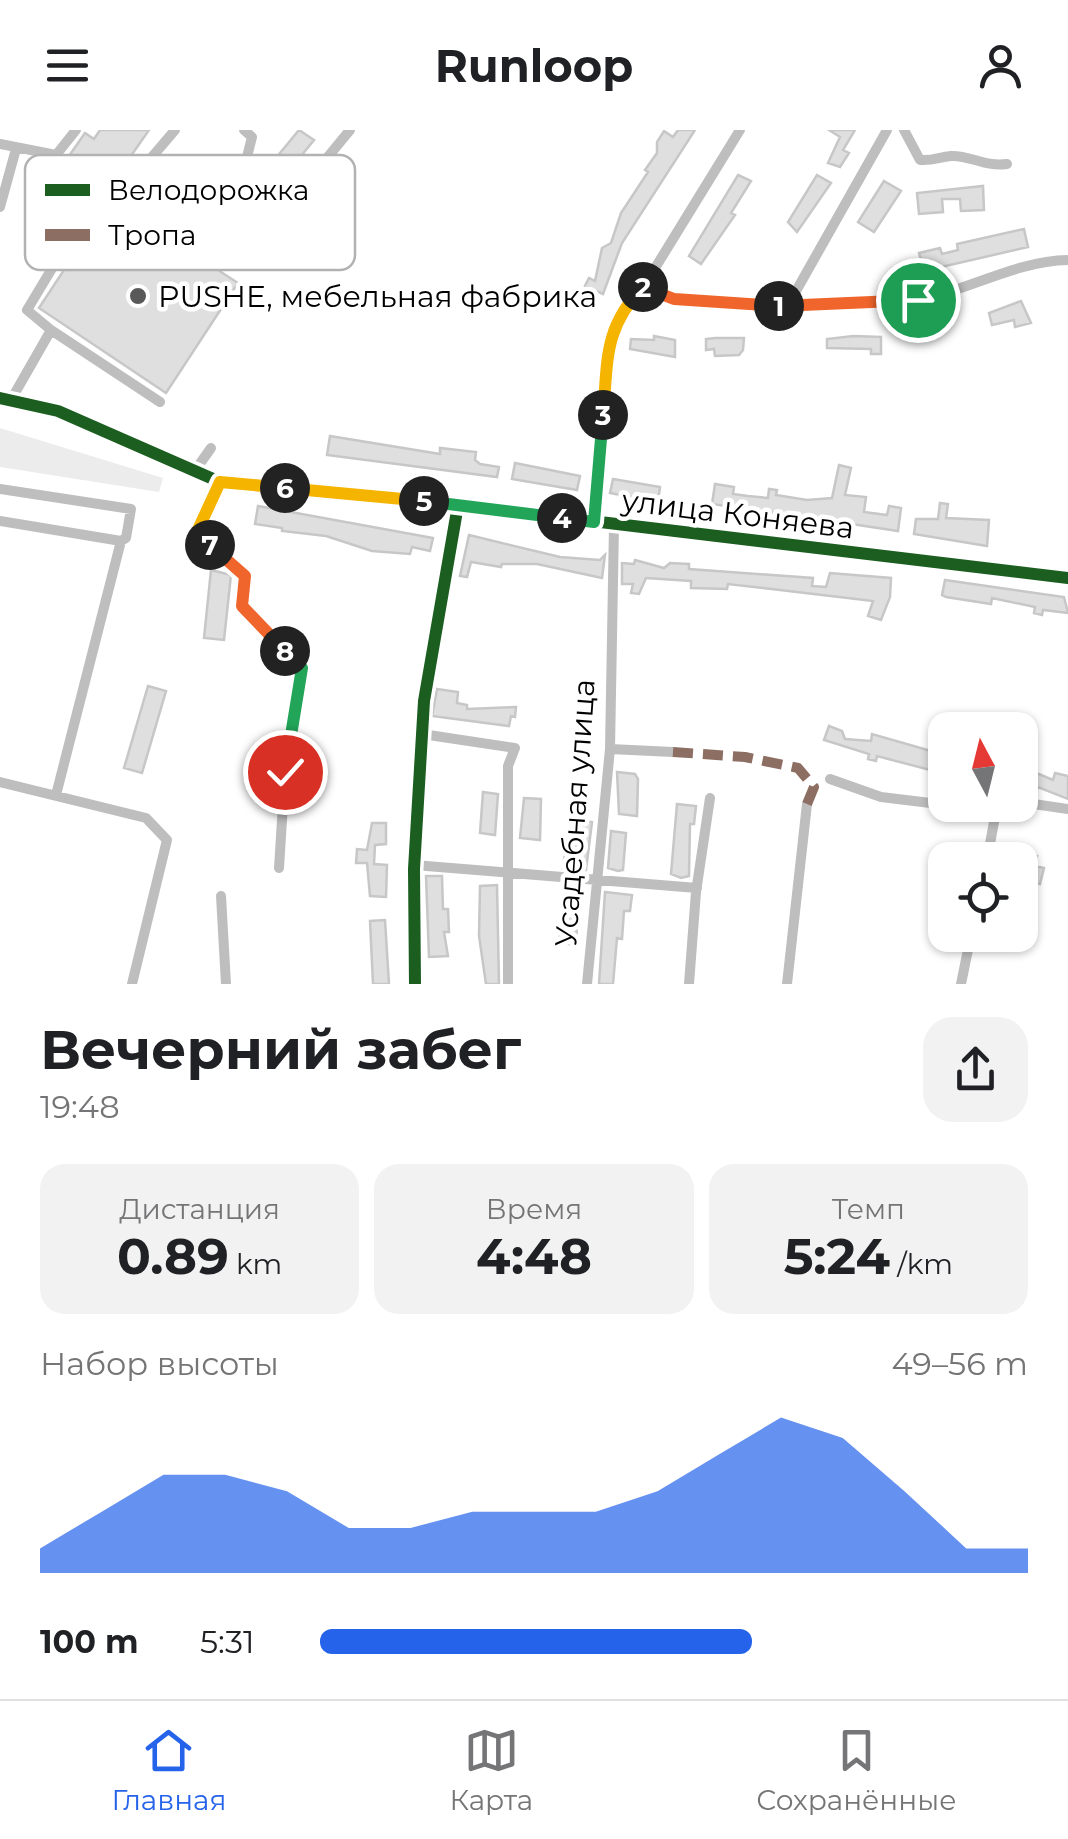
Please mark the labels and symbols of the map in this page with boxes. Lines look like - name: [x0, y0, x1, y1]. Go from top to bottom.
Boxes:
- legend: [25, 155, 355, 270]
- text: Велодорожка: [108, 173, 309, 207]
- text: Тропа: [108, 218, 196, 252]
- pin: [876, 258, 961, 343]
- pin: 2: [618, 262, 668, 312]
- place label: PUSHE, мебельная фабрика: [158, 278, 597, 315]
- pin: 1: [754, 281, 804, 331]
- marker: PUSHE, мебельная фабрика: [127, 285, 149, 307]
- pin: 3: [578, 390, 628, 440]
- pin: 6: [260, 463, 310, 513]
- pin: 5: [399, 476, 449, 526]
- street label: улица Коняева: [619, 481, 856, 547]
- pin: 4: [537, 493, 587, 543]
- pin: 7: [185, 520, 235, 570]
- pin: 8: [260, 626, 310, 676]
- street label: Усадебная улица: [547, 678, 603, 948]
- north arrow: [928, 712, 1038, 822]
- pin: [243, 730, 328, 815]

